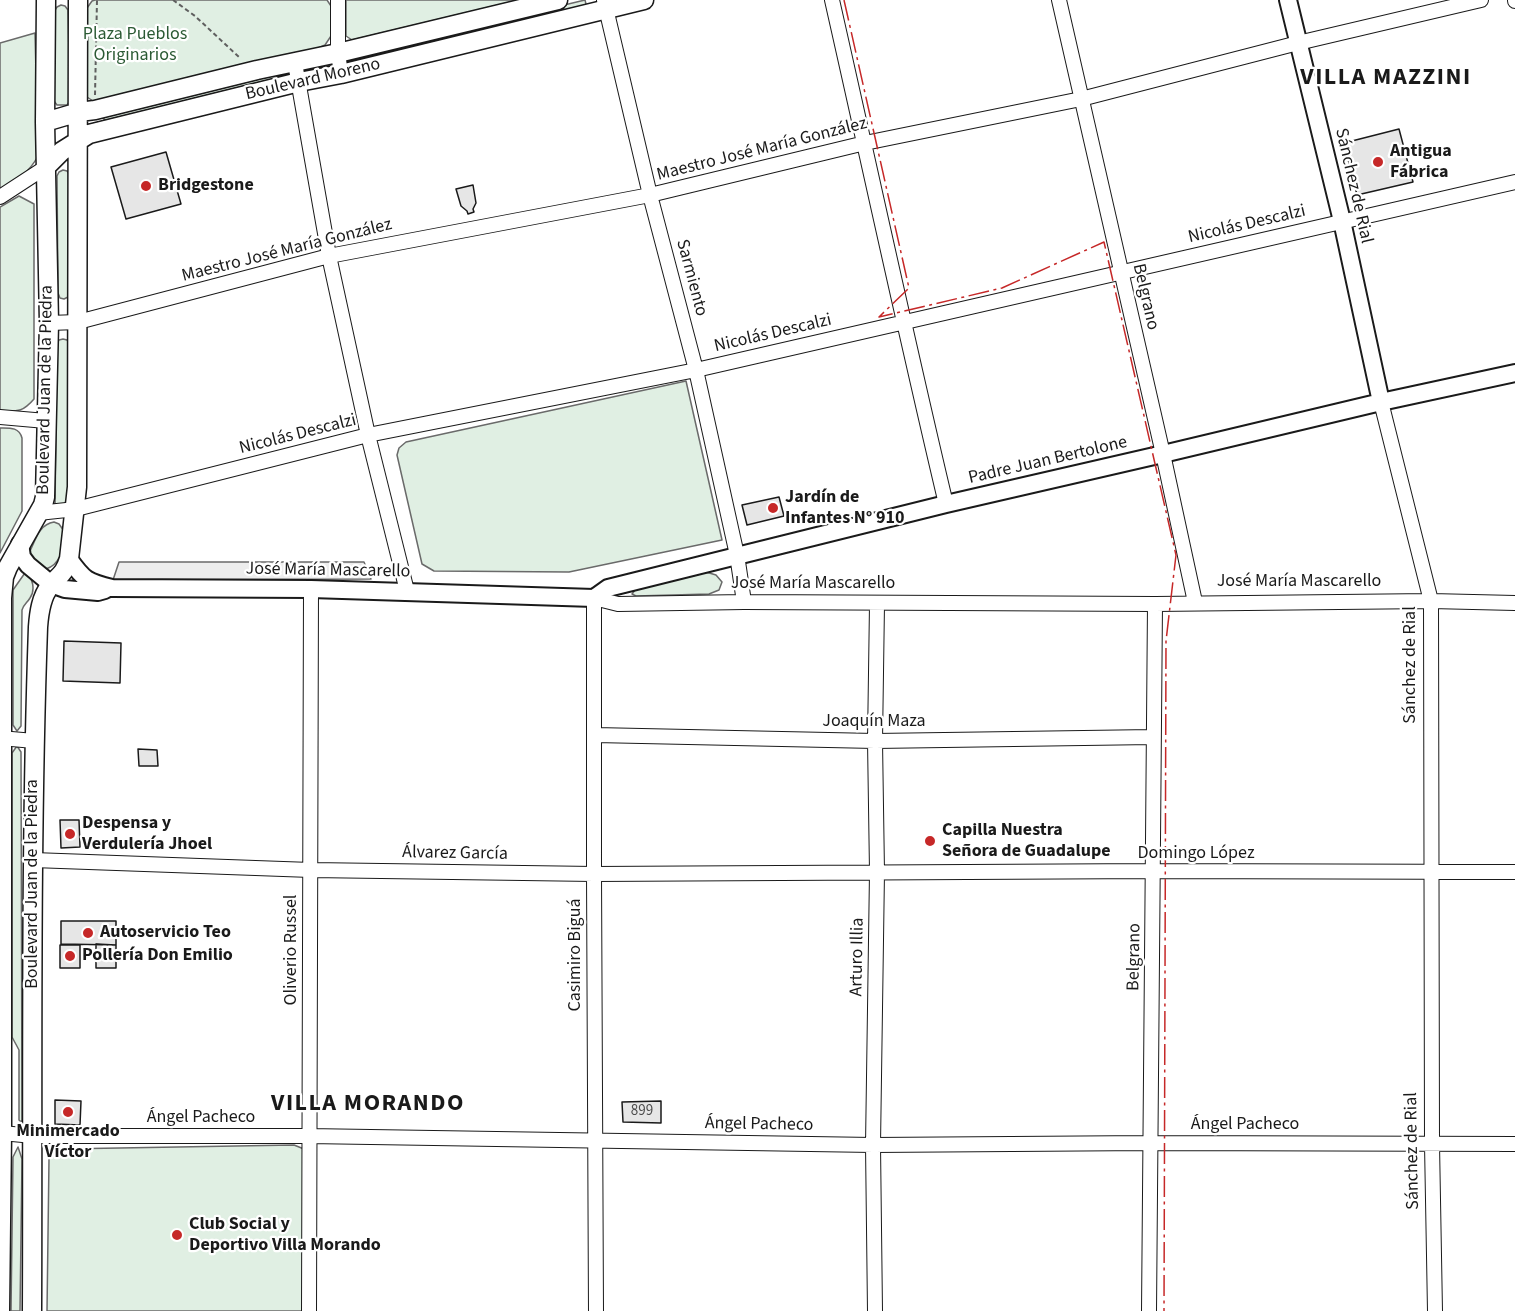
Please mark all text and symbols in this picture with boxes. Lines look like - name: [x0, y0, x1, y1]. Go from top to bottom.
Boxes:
- park label: Plaza Pueblos Originarios: [83, 24, 187, 66]
- street label: Boulevard Moreno: [243, 54, 383, 106]
- district label: VILLA MAZZINI: [1300, 65, 1472, 93]
- street label: Maestro José María González: [655, 113, 869, 187]
- street label: Sánchez de Rial: [1329, 126, 1377, 246]
- place label: Antigua Fábrica: [1390, 141, 1452, 184]
- marker: Antigua Fábrica: [1371, 155, 1385, 169]
- place label: Bridgestone: [158, 175, 254, 197]
- marker: Bridgestone: [139, 179, 153, 193]
- street label: Nicolás Descalzi: [1186, 201, 1308, 249]
- street label: Maestro José María González: [180, 214, 394, 288]
- street label: Sarmiento: [670, 237, 712, 319]
- street label: Belgrano: [1127, 262, 1163, 332]
- street label: Boulevard Juan de la Piedra: [33, 285, 59, 495]
- street label: Nicolás Descalzi: [712, 310, 834, 358]
- street label: Nicolás Descalzi: [237, 410, 359, 460]
- street label: Padre Juan Bertolone: [966, 432, 1130, 490]
- place label: Jardín de Infantes N° 910: [785, 487, 904, 530]
- marker: Jardín de Infantes N° 910: [766, 501, 780, 515]
- street label: José María Mascarello: [246, 559, 410, 583]
- street label: José María Mascarello: [1217, 571, 1381, 593]
- street label: José María Mascarello: [731, 573, 895, 595]
- street label: Sánchez de Rial: [1400, 606, 1422, 724]
- street label: Joaquín Maza: [822, 711, 926, 733]
- street label: Boulevard Juan de la Piedra: [22, 779, 44, 989]
- place label: Despensa y Verdulería Jhoel: [82, 813, 212, 856]
- place label: Capilla Nuestra Señora de Guadalupe: [942, 820, 1111, 862]
- marker: Despensa y Verdulería Jhoel: [63, 827, 77, 841]
- marker: Capilla Nuestra Señora de Guadalupe: [923, 834, 937, 848]
- street label: Álvarez García: [402, 842, 508, 866]
- street label: Domingo López: [1137, 843, 1255, 865]
- street label: Oliverio Russel: [281, 895, 303, 1005]
- street label: Casimiro Biguá: [565, 898, 587, 1012]
- street label: Arturo Illia: [847, 917, 869, 997]
- place label: Autoservicio Teo: [100, 922, 231, 944]
- street label: Belgrano: [1124, 923, 1146, 991]
- marker: Autoservicio Teo: [81, 926, 95, 940]
- place label: Pollería Don Emilio: [82, 945, 233, 967]
- marker: Pollería Don Emilio: [63, 949, 77, 963]
- district label: VILLA MORANDO: [271, 1091, 465, 1119]
- street label: Sánchez de Rial: [1401, 1092, 1425, 1210]
- house number: 899: [631, 1103, 653, 1121]
- marker: Minimercado Víctor: [61, 1105, 75, 1119]
- street label: Ángel Pacheco: [147, 1107, 255, 1129]
- street label: Ángel Pacheco: [705, 1113, 813, 1137]
- street label: Ángel Pacheco: [1191, 1114, 1299, 1136]
- place label: Minimercado Víctor: [16, 1121, 120, 1164]
- place label: Club Social y Deportivo Villa Morando: [189, 1214, 381, 1256]
- marker: Club Social y Deportivo Villa Morando: [170, 1228, 184, 1242]

